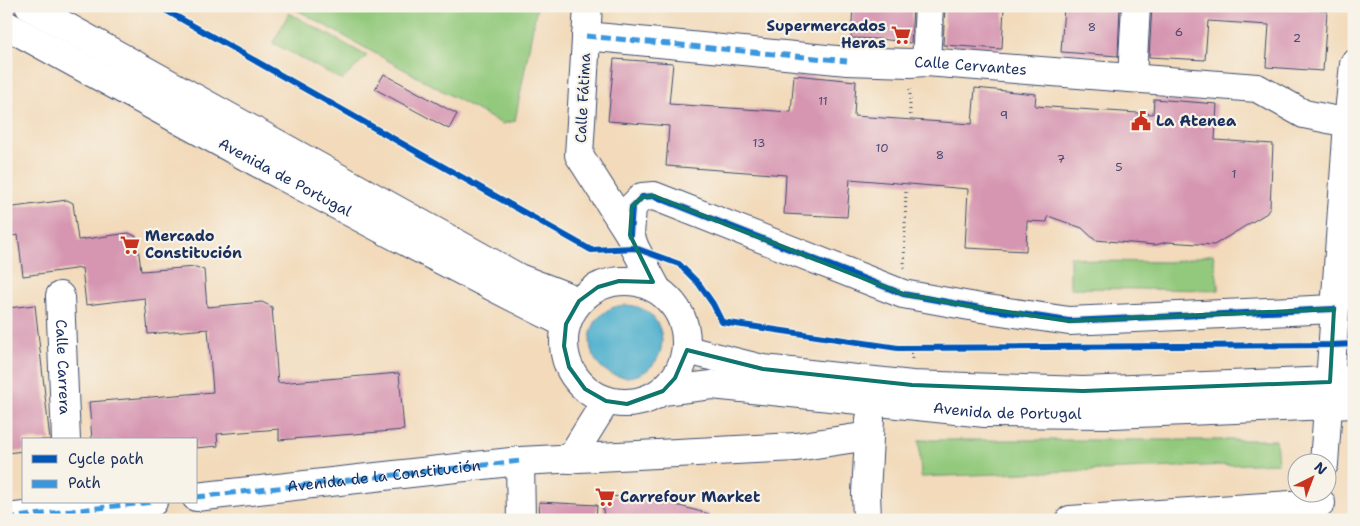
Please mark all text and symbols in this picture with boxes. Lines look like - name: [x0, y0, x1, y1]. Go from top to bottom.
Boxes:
- place label: Supermercados Heras: [767, 16, 886, 53]
- house number: 8: [1088, 19, 1096, 35]
- supermarket icon: Supermercados Heras: [890, 24, 912, 46]
- house number: 6: [1175, 24, 1183, 40]
- house number: 2: [1293, 30, 1301, 46]
- street label: Calle Fátima: [571, 52, 595, 144]
- street label: Calle Cervantes: [914, 52, 1028, 80]
- house number: 11: [818, 93, 828, 109]
- house number: 9: [1000, 107, 1008, 123]
- public building icon: La Atenea: [1130, 110, 1152, 132]
- place label: La Atenea: [1156, 111, 1237, 131]
- street label: Avenida de Portugal: [215, 133, 356, 222]
- house number: 13: [753, 135, 765, 151]
- house number: 10: [875, 140, 889, 156]
- house number: 8: [936, 147, 944, 163]
- house number: 7: [1057, 151, 1065, 167]
- house number: 5: [1115, 159, 1123, 175]
- house number: 1: [1231, 166, 1237, 182]
- place label: Mercado Constitución: [145, 226, 242, 263]
- supermarket icon: Mercado Constitución: [119, 234, 141, 256]
- street label: Calle Carrera: [51, 319, 75, 416]
- street label: Avenida de Portugal: [932, 398, 1082, 424]
- legend: [22, 438, 198, 504]
- text: Cycle path: [68, 449, 144, 469]
- north arrow: [1288, 454, 1338, 504]
- street label: Avenida de la Constitución: [286, 455, 482, 497]
- text: N: [1311, 458, 1331, 479]
- text: Path: [68, 473, 101, 493]
- supermarket icon: Carrefour Market: [594, 486, 616, 508]
- place label: Carrefour Market: [620, 487, 760, 507]

